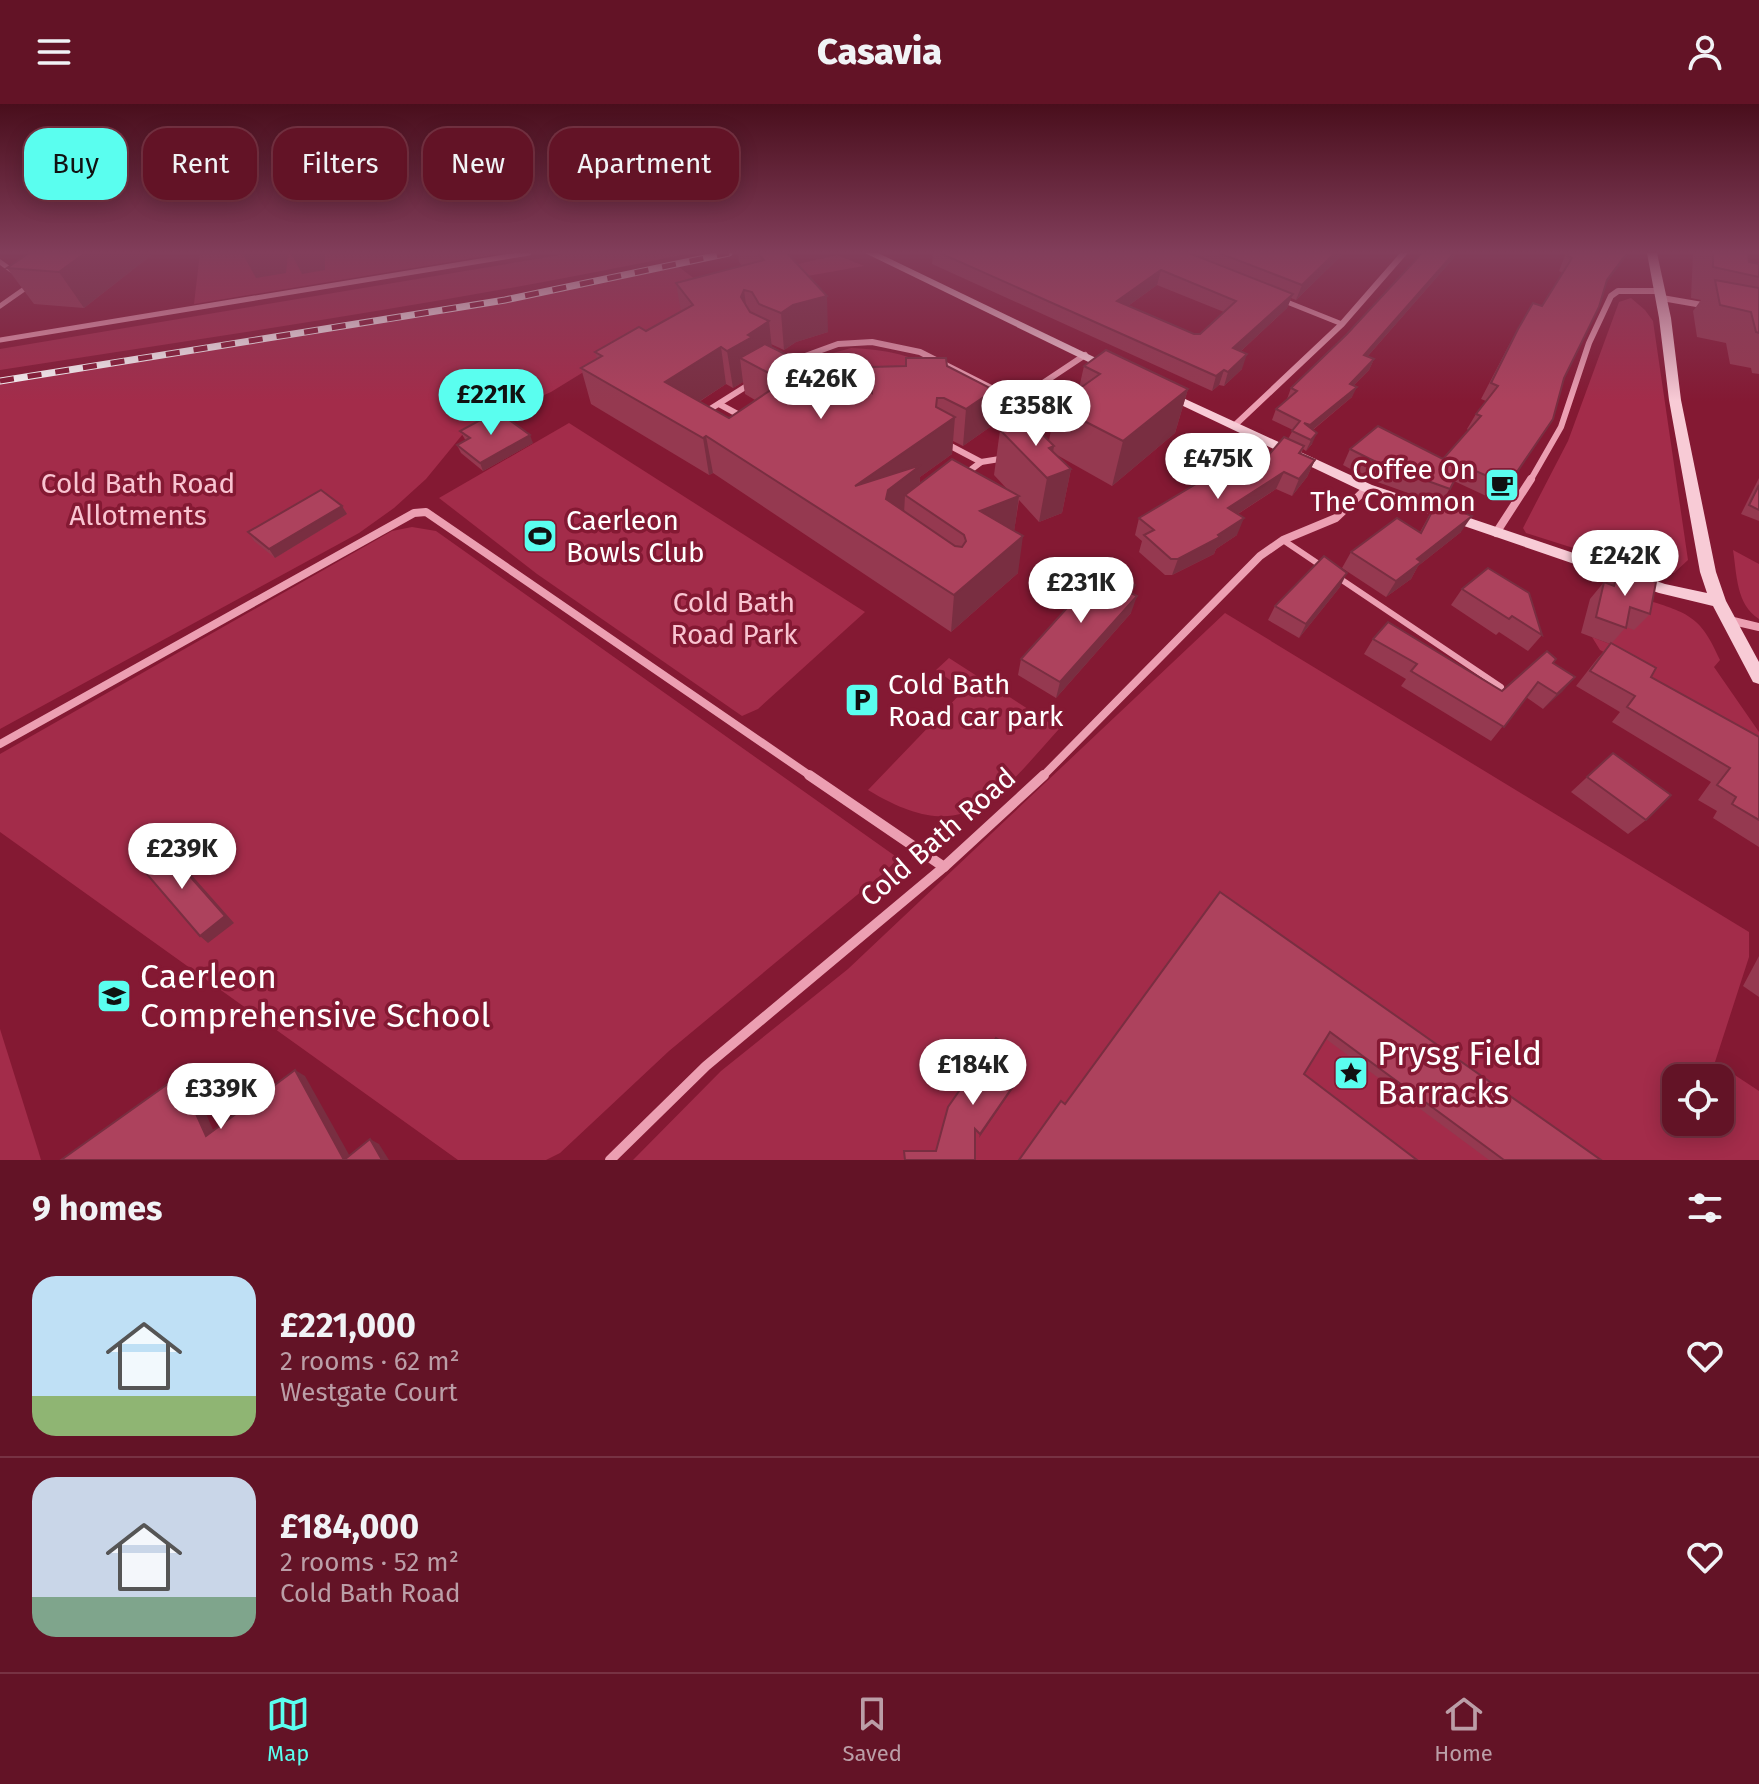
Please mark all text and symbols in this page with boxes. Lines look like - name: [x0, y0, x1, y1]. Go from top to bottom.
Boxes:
- icon: menu: [32, 30, 76, 74]
- text: Casavia: [817, 30, 942, 74]
- icon: person: [1683, 30, 1727, 74]
- chip: Buy: [24, 128, 127, 200]
- chip: Rent: [143, 128, 257, 200]
- chip: Filters: [273, 128, 407, 200]
- chip: New: [423, 128, 533, 200]
- chip: Apartment: [549, 128, 739, 200]
- pin: £426K: [765, 353, 877, 421]
- text: £426K: [785, 363, 857, 394]
- pin: £221K: [435, 369, 547, 437]
- text: £221K: [457, 379, 525, 410]
- pin: £358K: [980, 380, 1092, 448]
- text: £358K: [999, 390, 1073, 421]
- pin: £475K: [1162, 433, 1274, 501]
- text: £475K: [1183, 443, 1253, 474]
- place label: Coffee On The Common: [1310, 453, 1476, 518]
- cafe icon: Coffee On The Common: [1483, 466, 1521, 504]
- park label: Cold Bath Road Allotments: [41, 467, 235, 532]
- place label: Caerleon Bowls Club: [566, 504, 705, 569]
- sports icon: Caerleon Bowls Club: [521, 517, 559, 555]
- pin: £242K: [1569, 530, 1681, 598]
- text: £242K: [1590, 540, 1660, 571]
- pin: £231K: [1025, 557, 1137, 625]
- text: £231K: [1047, 567, 1115, 598]
- park label: Cold Bath Road Park: [670, 586, 798, 651]
- place label: Cold Bath Road car park: [888, 668, 1064, 733]
- parking icon: Cold Bath Road car park: [843, 681, 881, 719]
- street label: Cold Bath Road: [854, 761, 1022, 913]
- pin: £239K: [126, 823, 238, 891]
- text: £239K: [146, 833, 218, 864]
- place label: Caerleon Comprehensive School: [140, 956, 491, 1036]
- school or university icon: Caerleon Comprehensive School: [95, 977, 133, 1015]
- place label: Prysg Field Barracks: [1377, 1033, 1542, 1113]
- pin: £184K: [917, 1039, 1029, 1107]
- text: £184K: [937, 1049, 1009, 1080]
- place icon: Prysg Field Barracks: [1332, 1054, 1370, 1092]
- pin: £339K: [165, 1063, 277, 1131]
- map controls: [1662, 1064, 1734, 1136]
- button: locate: [1662, 1064, 1734, 1136]
- text: £339K: [185, 1073, 257, 1104]
- icon: filters: [1683, 1186, 1727, 1230]
- text: 9 homes: [32, 1188, 163, 1229]
- text: £221,000: [280, 1305, 416, 1346]
- icon: home: [96, 1308, 192, 1404]
- icon: heart: [1683, 1334, 1727, 1378]
- text: 2 rooms · 62 m²: [280, 1346, 460, 1377]
- text: Westgate Court: [280, 1377, 458, 1408]
- text: £184,000: [280, 1506, 419, 1547]
- icon: home: [96, 1509, 192, 1605]
- icon: heart: [1683, 1535, 1727, 1579]
- text: 2 rooms · 52 m²: [280, 1547, 459, 1578]
- text: Cold Bath Road: [280, 1578, 461, 1609]
- tab: Map: [266, 1692, 310, 1767]
- tab: Saved: [842, 1692, 902, 1767]
- tab: Home: [1434, 1692, 1493, 1767]

